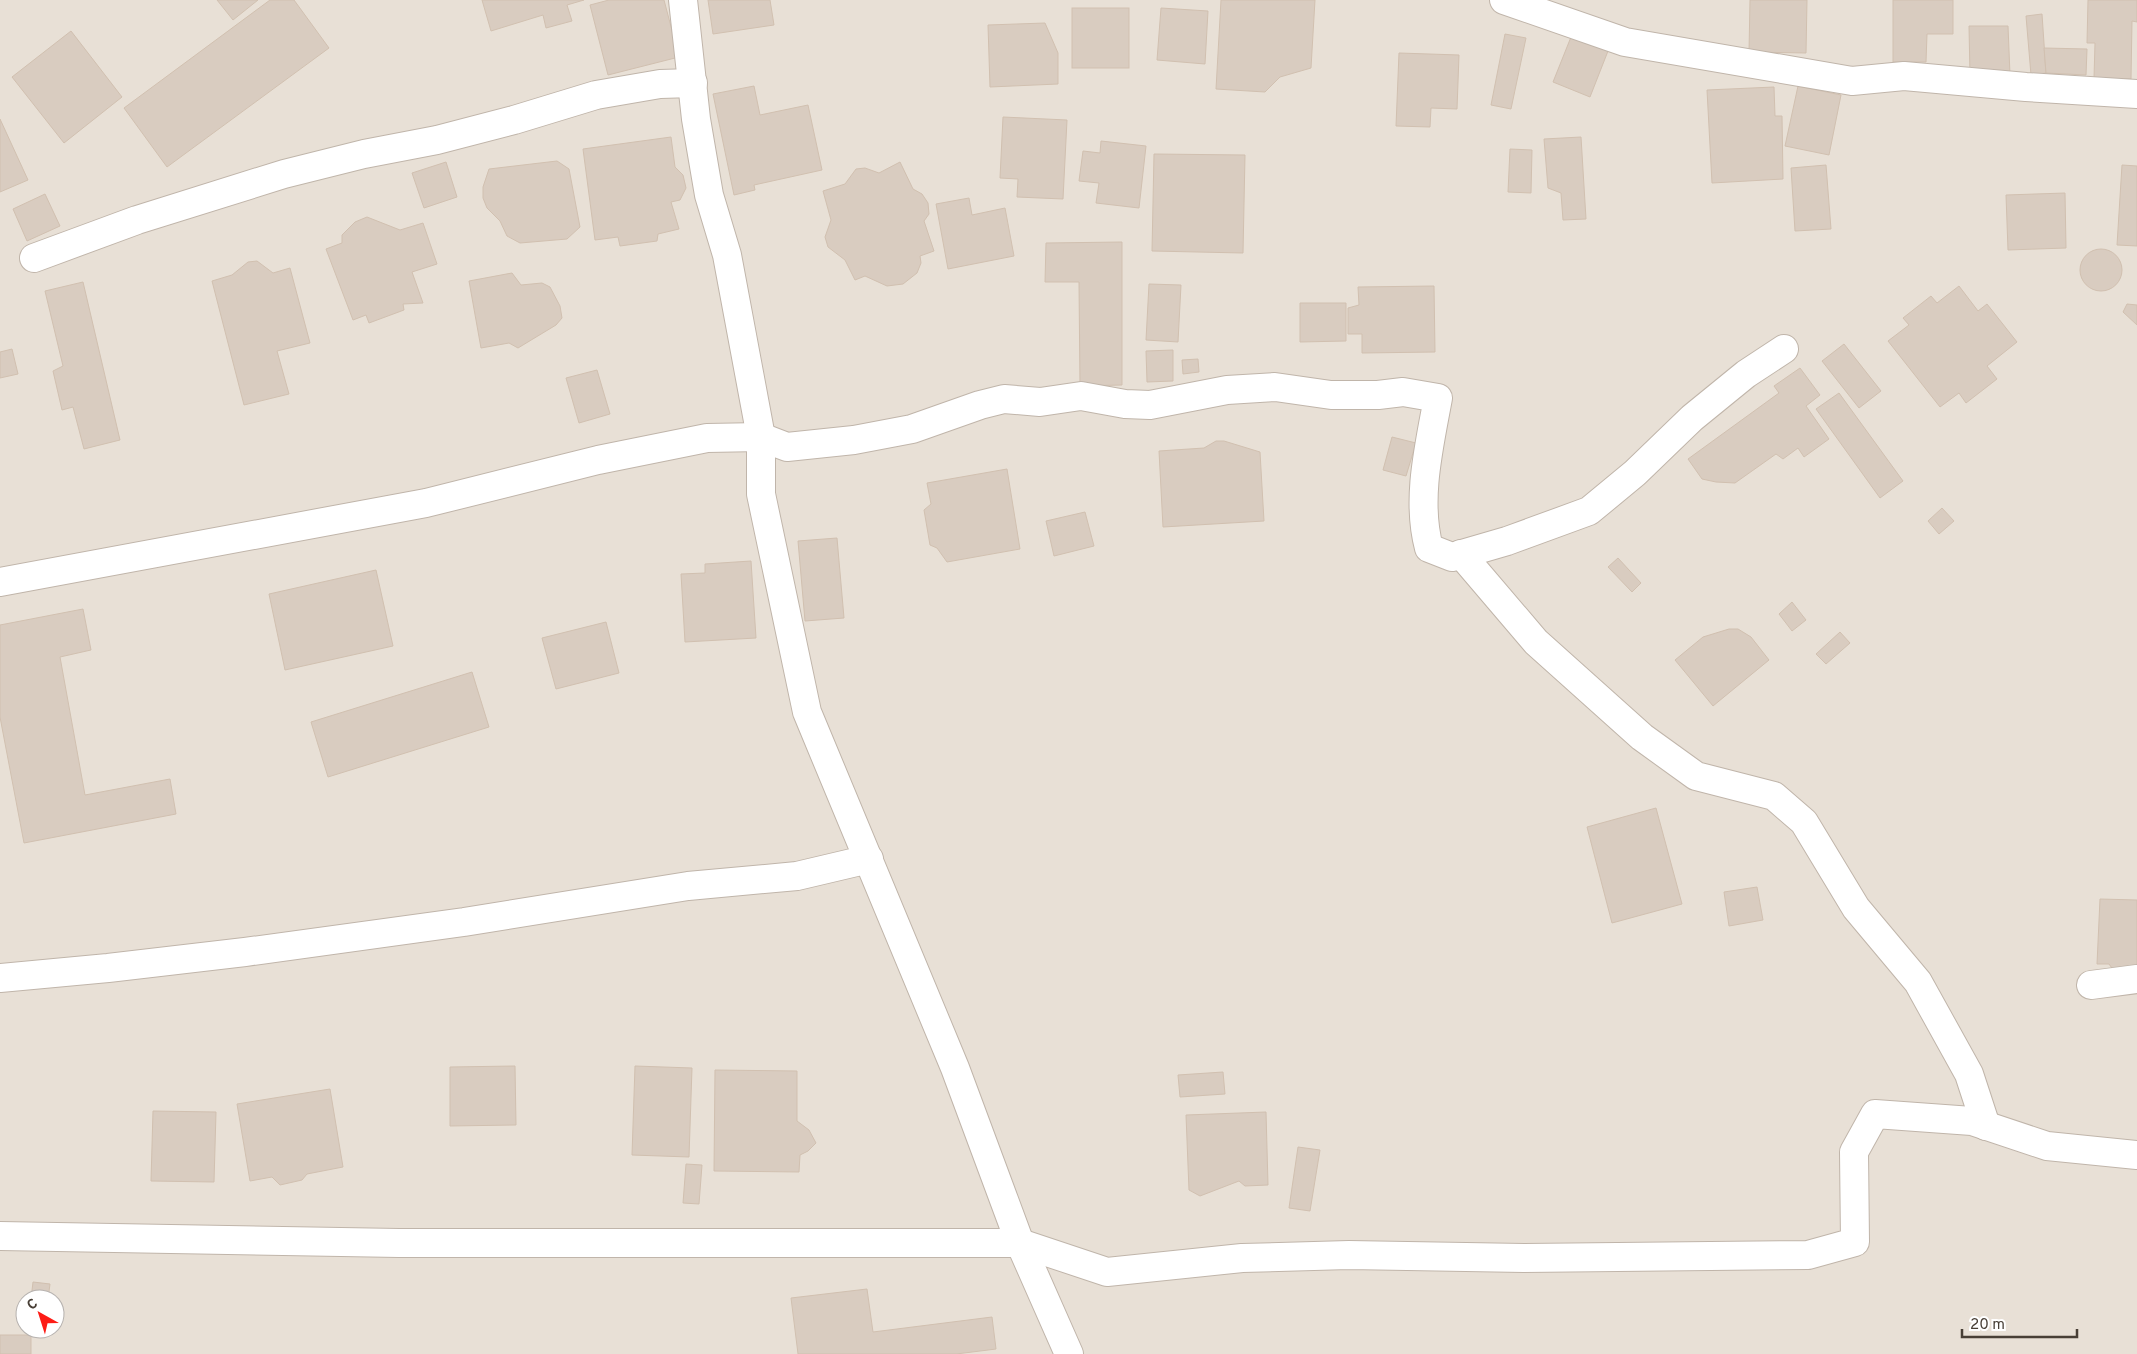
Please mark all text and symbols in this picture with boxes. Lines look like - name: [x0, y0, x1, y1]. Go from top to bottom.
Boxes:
- north arrow: [15, 1289, 65, 1339]
- text: С: [24, 1296, 42, 1314]
- scale bar: [1962, 1306, 2077, 1338]
- text: 20 m: [1970, 1316, 2005, 1335]

